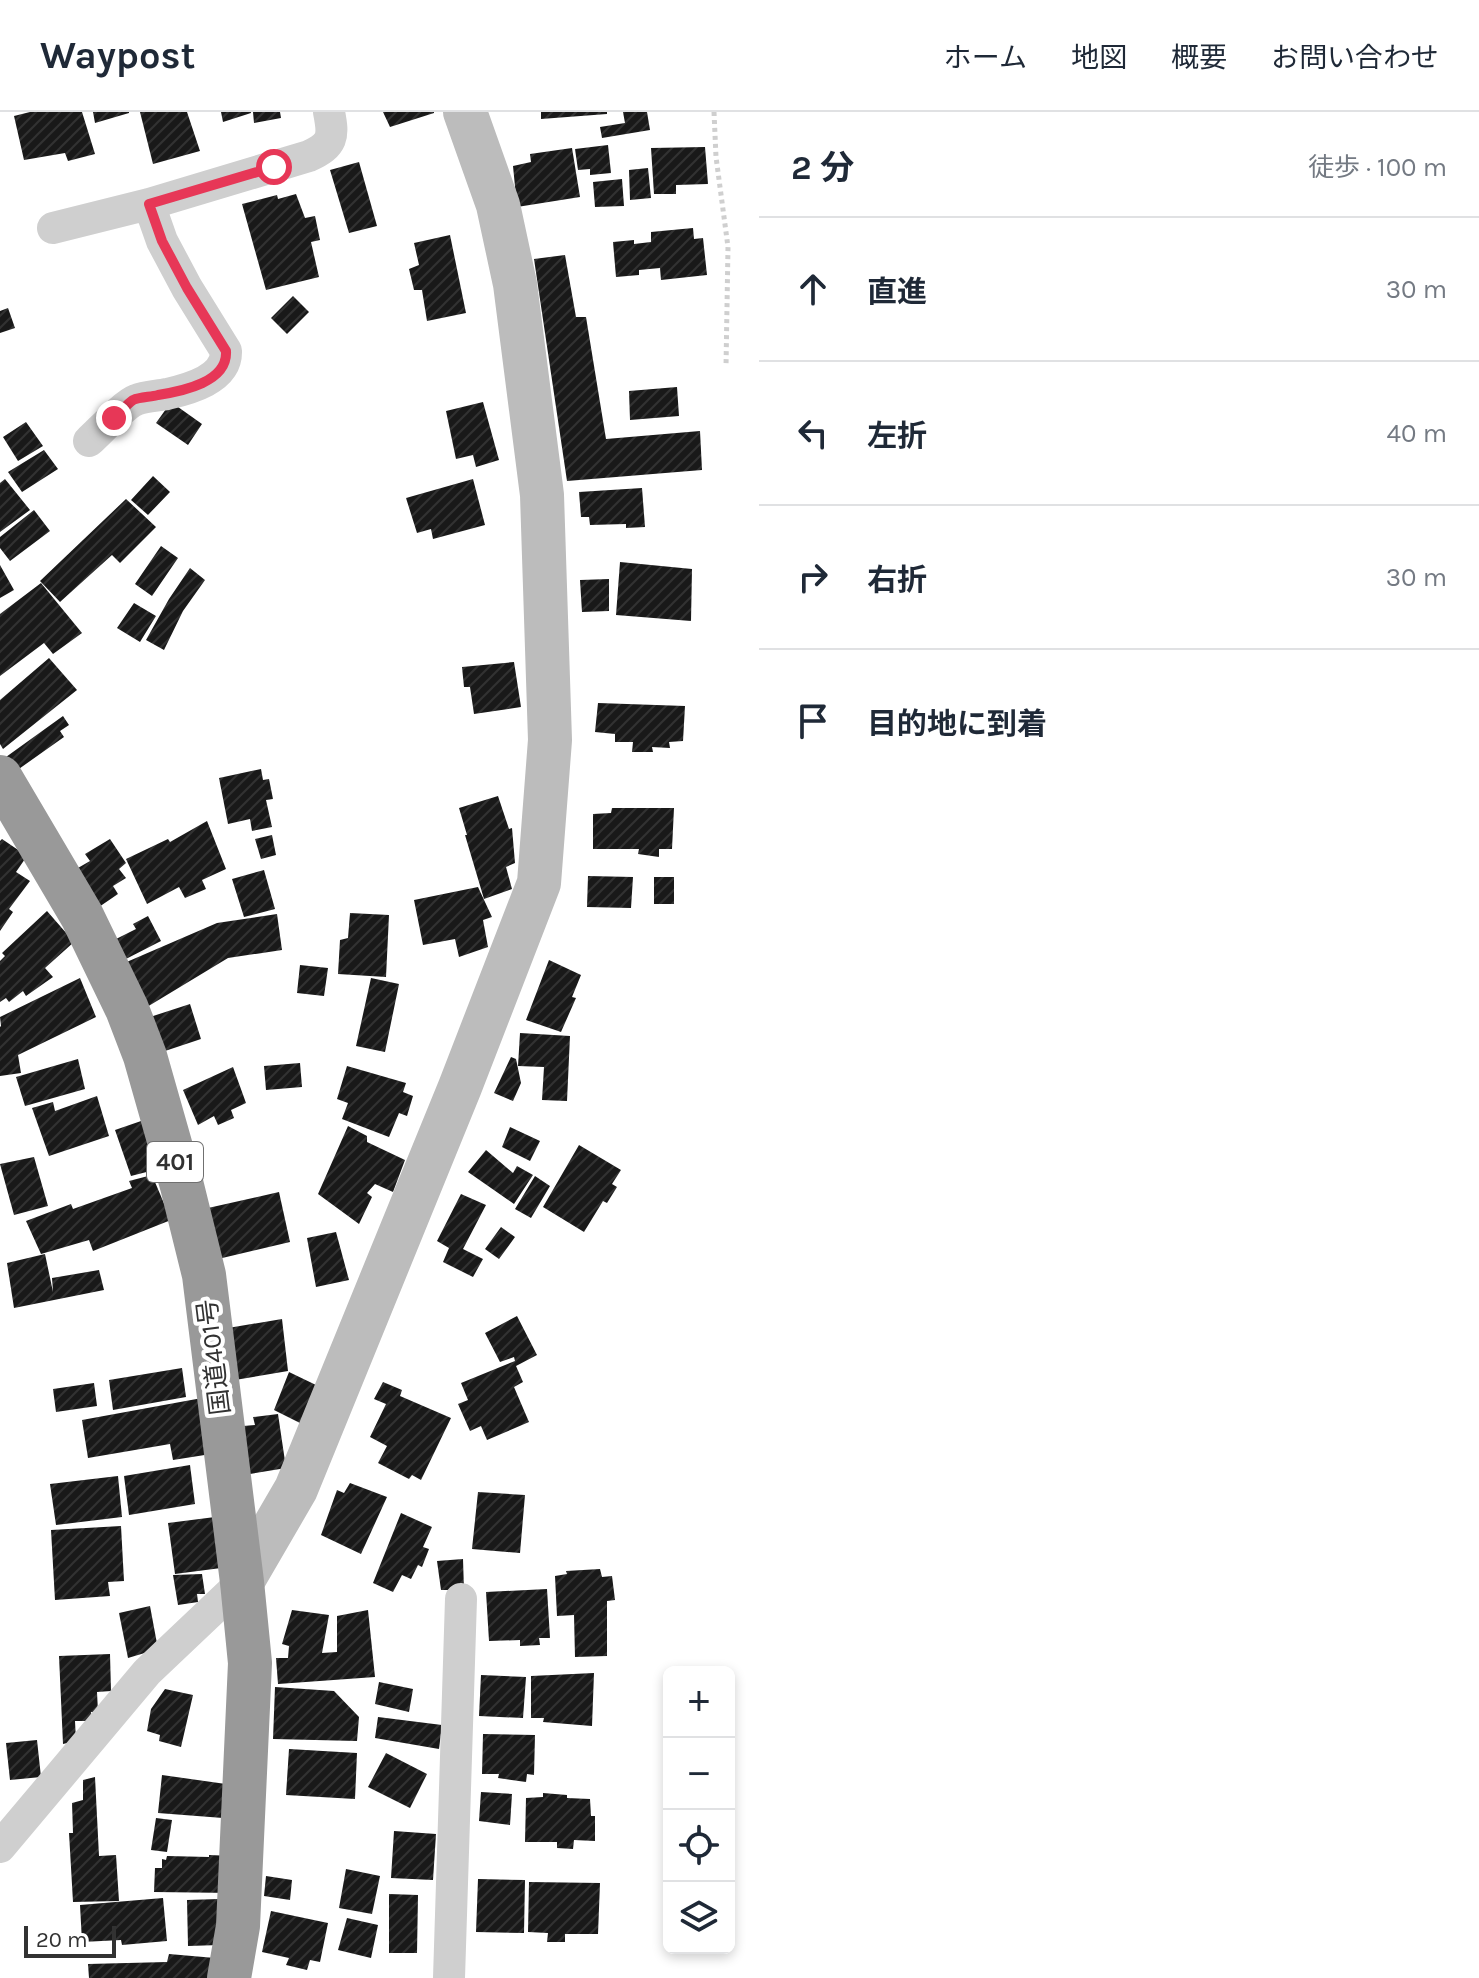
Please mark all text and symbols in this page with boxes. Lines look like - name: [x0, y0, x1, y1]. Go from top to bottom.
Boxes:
- text: Waypost: [40, 33, 196, 78]
- text: ホーム: [944, 41, 1027, 74]
- text: 地図: [1071, 41, 1127, 74]
- text: 概要: [1171, 41, 1227, 74]
- text: お問い合わせ: [1271, 41, 1439, 74]
- text: 2 分: [791, 148, 854, 188]
- route start: [256, 149, 292, 185]
- text: 徒歩 · 100 m: [1308, 152, 1447, 183]
- icon: ahead: [791, 267, 835, 311]
- text: 直進: [867, 274, 927, 310]
- text: 30 m: [1386, 274, 1447, 305]
- route end: [96, 400, 132, 436]
- icon: left: [791, 411, 835, 455]
- text: 左折: [867, 418, 927, 454]
- text: 40 m: [1387, 418, 1447, 449]
- icon: right: [791, 555, 835, 599]
- text: 右折: [867, 562, 927, 598]
- text: 30 m: [1386, 562, 1447, 593]
- icon: arrive: [791, 699, 835, 743]
- text: 目的地に到着: [867, 706, 1047, 742]
- road number: 401: [147, 1142, 203, 1182]
- street label: 国道401号: [192, 1297, 236, 1417]
- map controls: [663, 1666, 735, 1954]
- button: +: [663, 1666, 735, 1738]
- button: −: [663, 1738, 735, 1810]
- button: locate: [663, 1810, 735, 1882]
- button: layers: [663, 1882, 735, 1954]
- scale bar: [24, 1922, 116, 1958]
- text: 20 m: [36, 1927, 88, 1953]

